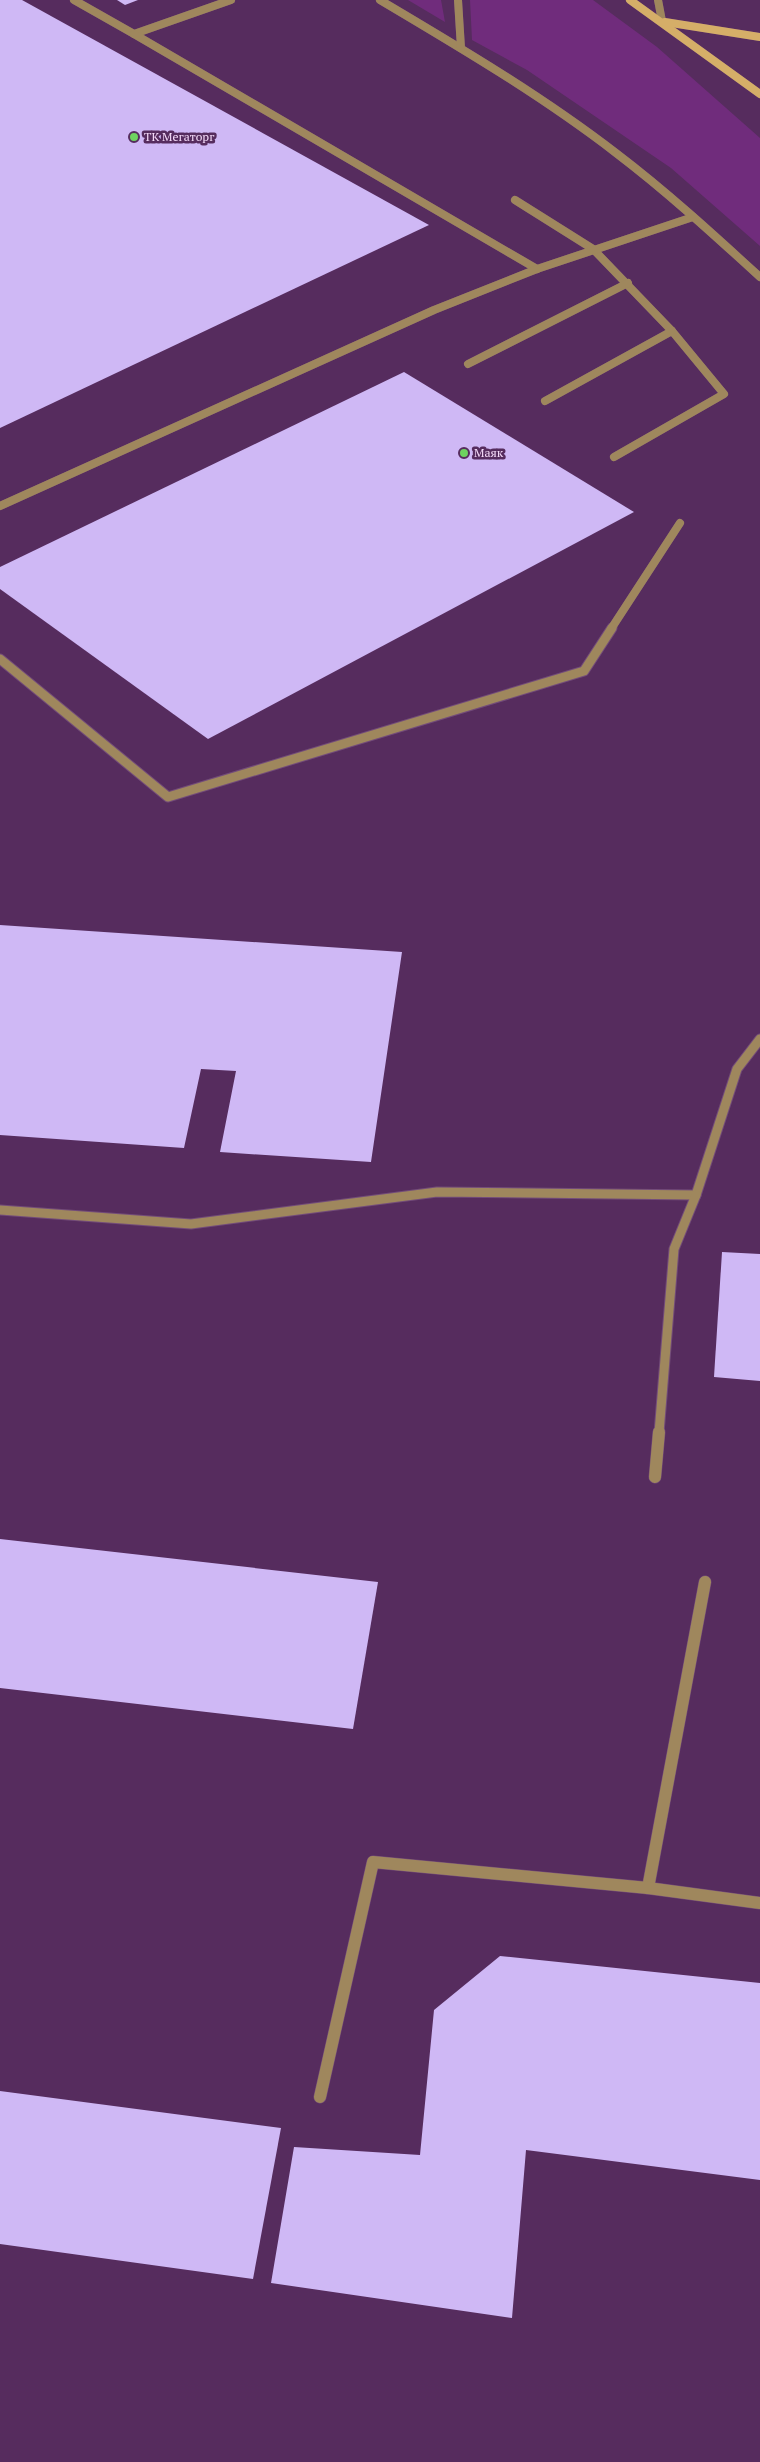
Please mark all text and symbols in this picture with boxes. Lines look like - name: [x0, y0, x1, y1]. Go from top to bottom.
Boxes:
- place label: ТК Мегаторг: [144, 129, 214, 144]
- marker: ТК Мегаторг: [128, 131, 140, 143]
- place label: Маяк: [474, 445, 504, 460]
- marker: Маяк: [458, 447, 470, 459]

